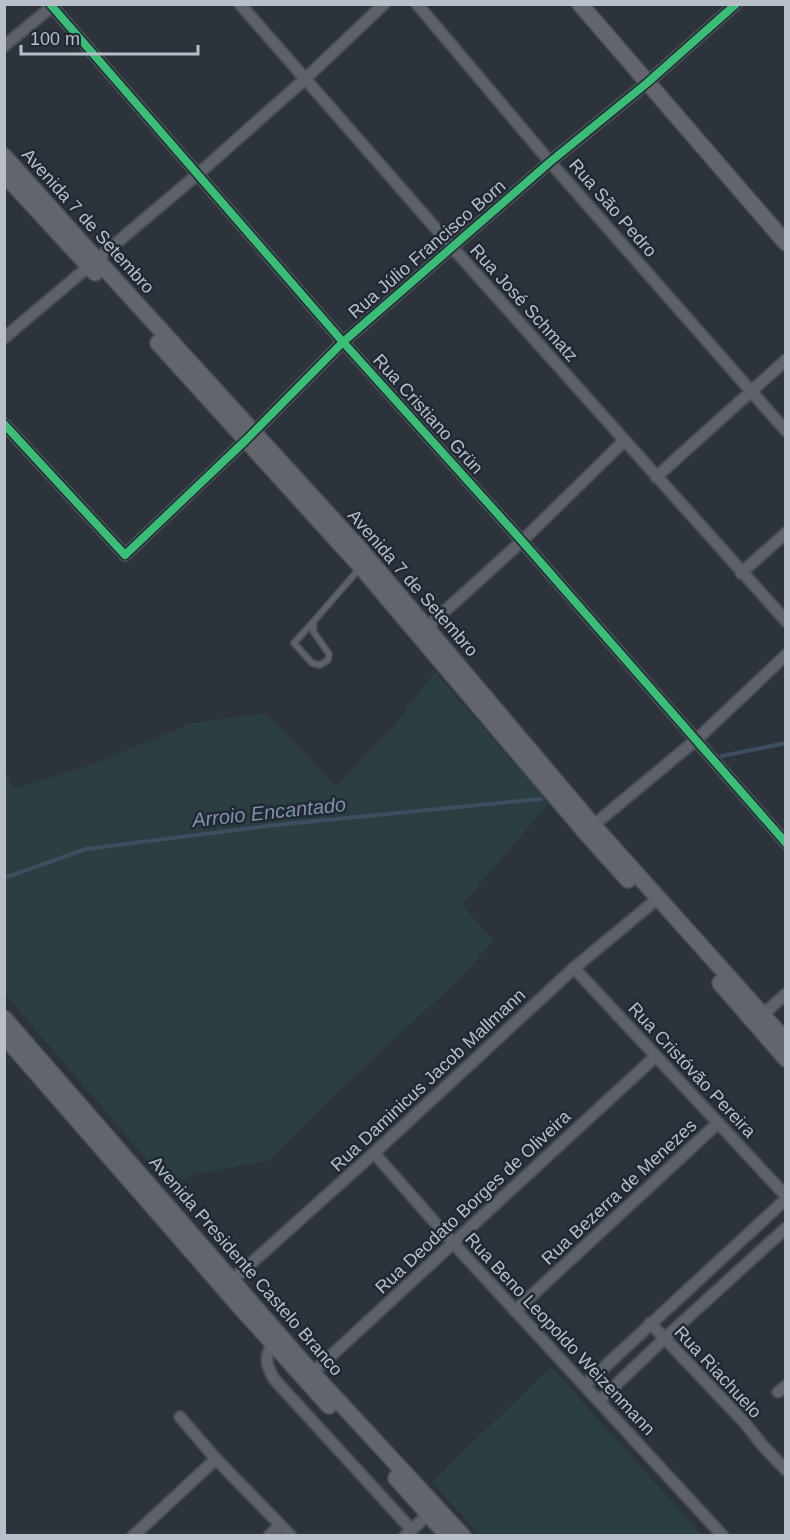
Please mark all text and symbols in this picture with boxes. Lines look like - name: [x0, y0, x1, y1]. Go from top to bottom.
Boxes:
- scale bar: [21, 18, 198, 56]
- text: 100 m: [30, 29, 80, 49]
- street label: Avenida 7 de Setembro: [18, 145, 158, 297]
- street label: Rua São Pedro: [565, 155, 661, 261]
- street label: Rua Júlio Francisco Born: [345, 175, 509, 323]
- street label: Rua José Schmatz: [466, 240, 582, 366]
- street label: Rua Cristiano Grün: [369, 350, 487, 478]
- street label: Avenida 7 de Setembro: [344, 506, 482, 660]
- water label: Arroio Encantado: [190, 793, 347, 831]
- street label: Rua Daminicus Jacob Mallmann: [327, 985, 529, 1175]
- street label: Rua Cristóvão Pereira: [624, 998, 760, 1142]
- street label: Rua Deodato Borges de Oliveira: [371, 1106, 575, 1298]
- street label: Rua Bezerra de Menezes: [538, 1115, 700, 1269]
- street label: Avenida Presidente Castelo Branco: [145, 1152, 347, 1380]
- street label: Rua Beno Leopoldo Weizenmann: [461, 1229, 659, 1439]
- street label: Rua Riachuelo: [670, 1322, 766, 1422]

